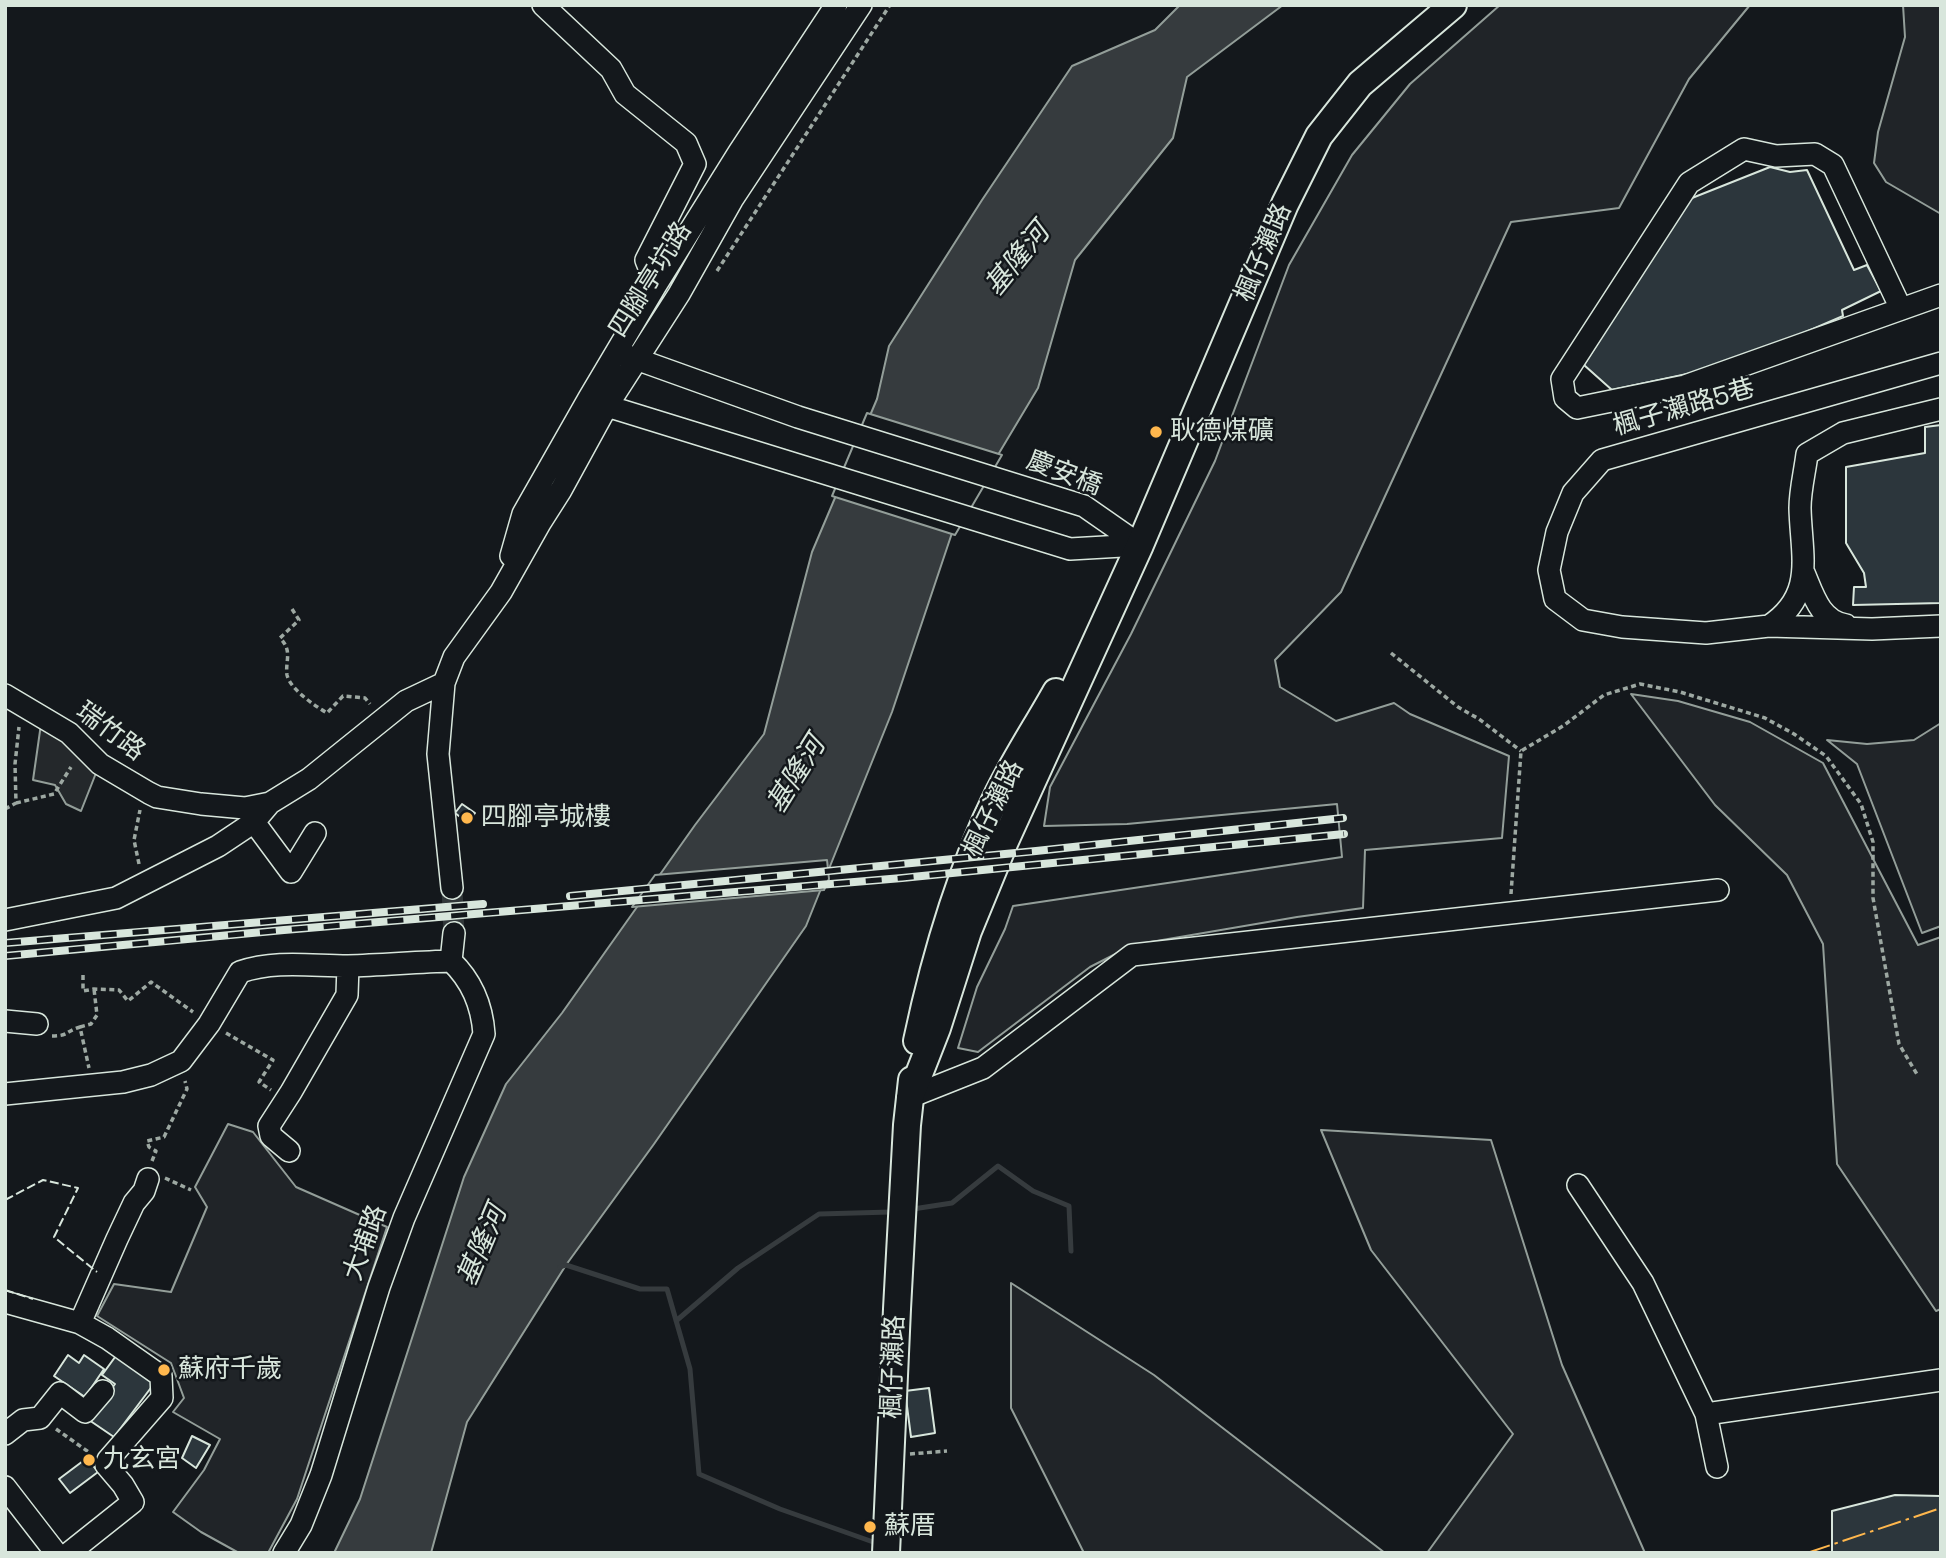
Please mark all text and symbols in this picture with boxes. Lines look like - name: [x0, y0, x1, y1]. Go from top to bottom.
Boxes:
- street label: 楓仔瀨路: [1229, 199, 1299, 307]
- street label: 四腳亭坑路: [603, 217, 699, 343]
- water label: 基隆河: [979, 217, 1057, 303]
- street label: 楓子瀨路5巷: [1610, 373, 1758, 443]
- place label: 耿德煤礦: [1170, 416, 1274, 448]
- marker: 耿德煤礦: [1148, 424, 1164, 440]
- street label: 慶安橋: [1022, 445, 1106, 503]
- street label: 瑞竹路: [69, 696, 151, 768]
- water label: 基隆河: [760, 730, 834, 820]
- street label: 楓仔瀨路: [957, 755, 1031, 863]
- place label: 四腳亭城樓: [481, 802, 611, 834]
- marker: 四腳亭城樓: [459, 810, 475, 826]
- street label: 大埔路: [338, 1201, 394, 1285]
- water label: 基隆河: [451, 1201, 515, 1291]
- street label: 楓仔瀨路: [877, 1314, 911, 1420]
- place label: 蘇府千歲: [178, 1354, 282, 1386]
- marker: 蘇府千歲: [156, 1362, 172, 1378]
- place label: 九玄宮: [103, 1444, 181, 1476]
- marker: 九玄宮: [81, 1452, 97, 1468]
- place label: 蘇厝: [884, 1511, 936, 1543]
- marker: 蘇厝: [862, 1519, 878, 1535]

